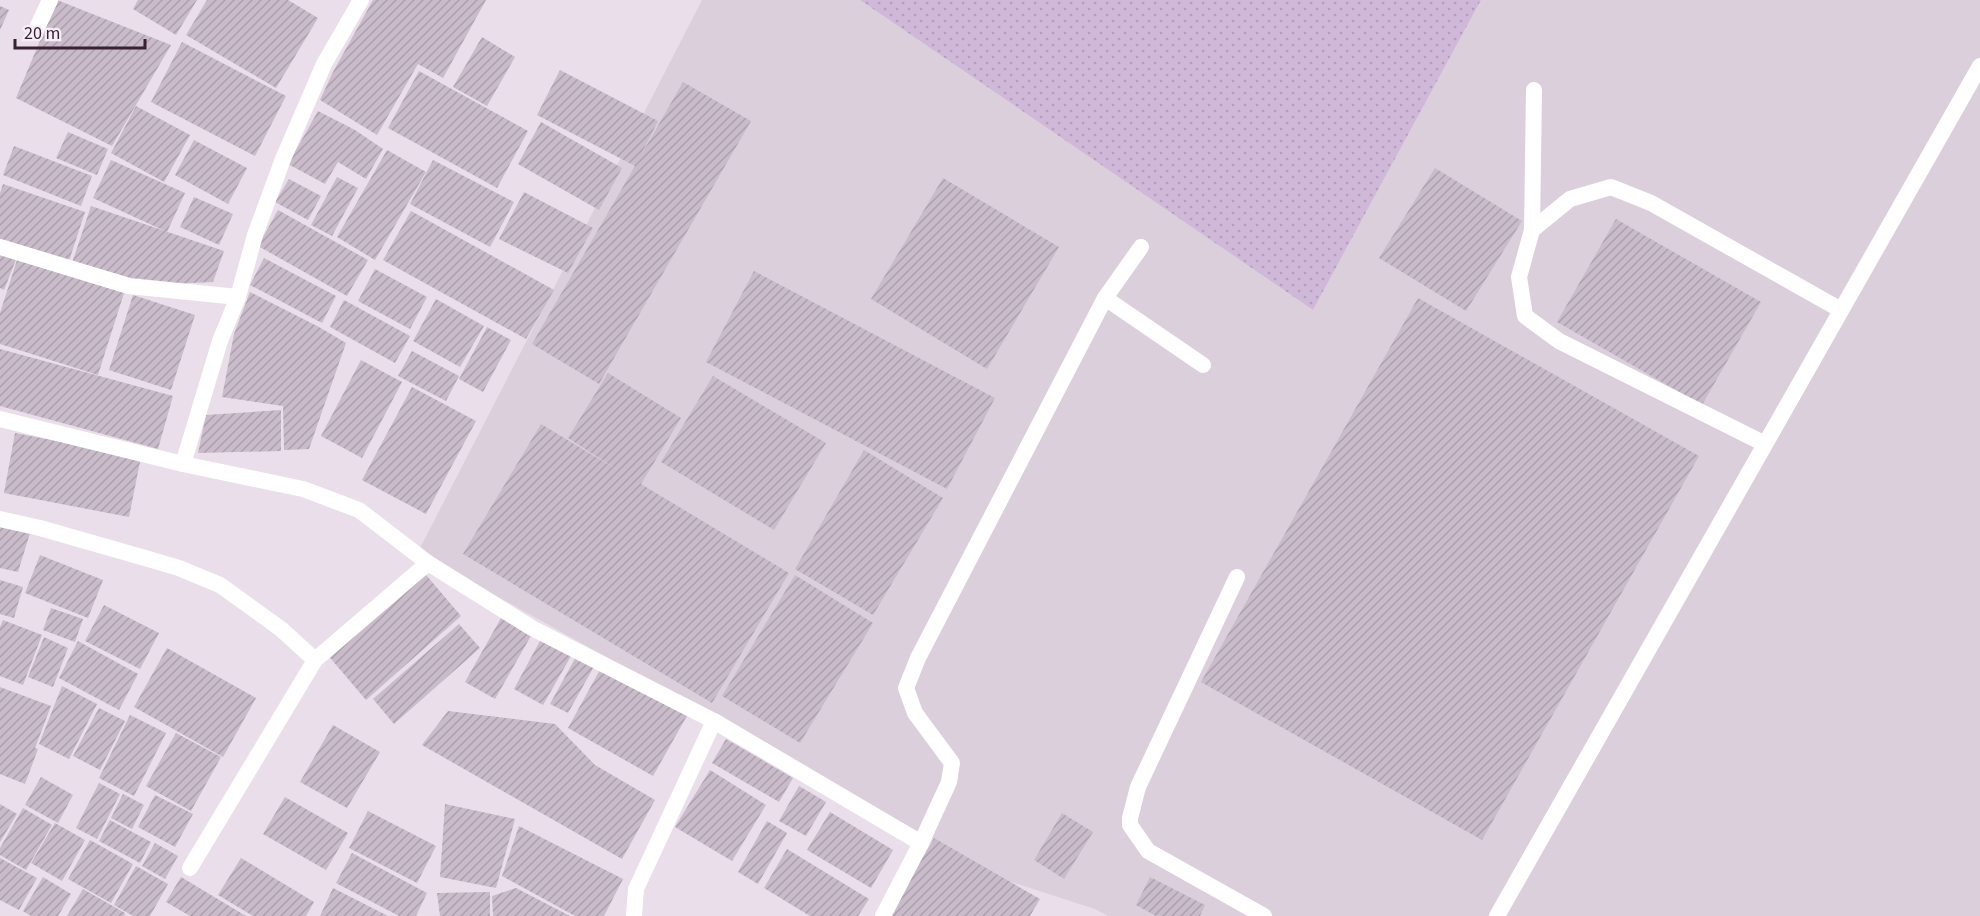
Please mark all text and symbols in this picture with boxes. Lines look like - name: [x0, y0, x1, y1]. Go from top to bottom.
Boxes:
- scale bar: [15, 12, 146, 50]
- text: 20 m: [24, 21, 60, 46]

